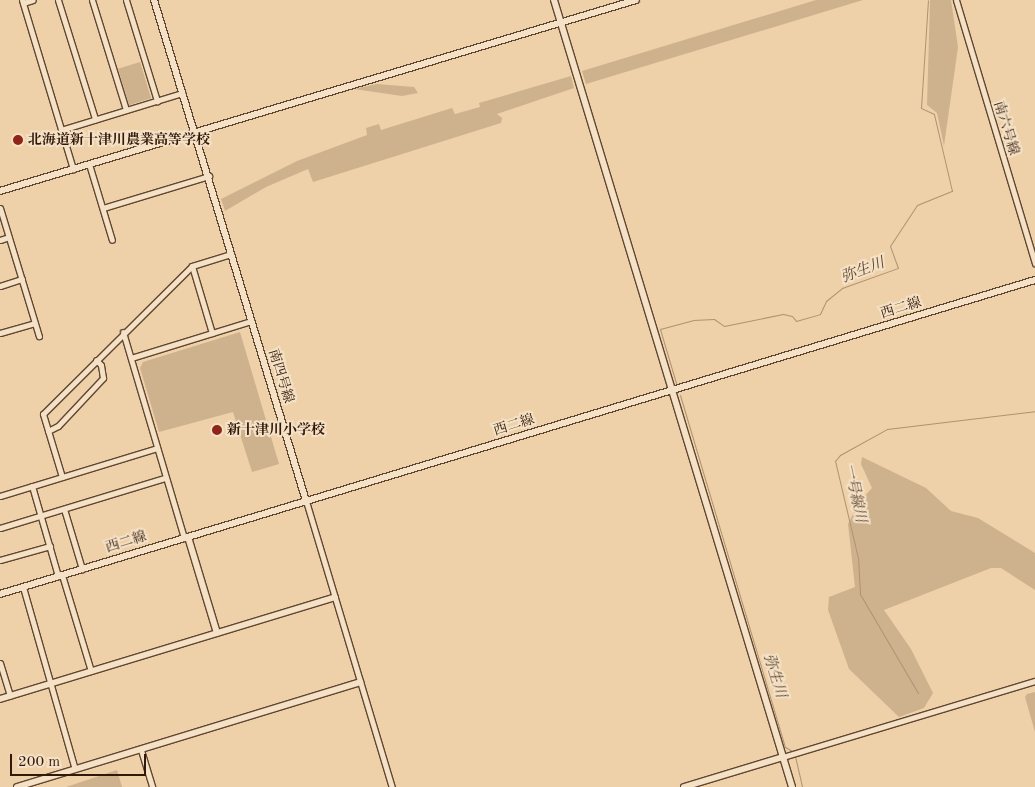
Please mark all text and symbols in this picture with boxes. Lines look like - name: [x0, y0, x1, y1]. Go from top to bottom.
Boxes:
- street label: 南六号線: [990, 99, 1022, 157]
- place label: 北海道新十津川農業高等学校: [28, 132, 210, 148]
- marker: 北海道新十津川農業高等学校: [12, 134, 24, 146]
- water label: 弥生川: [839, 255, 887, 287]
- street label: 西二線: [878, 294, 924, 322]
- street label: 南四号線: [265, 347, 297, 405]
- street label: 西二線: [491, 411, 537, 439]
- place label: 新十津川小学校: [227, 422, 325, 438]
- marker: 新十津川小学校: [211, 424, 223, 436]
- water label: 一号線川: [839, 462, 869, 524]
- street label: 西二線: [103, 528, 149, 556]
- water label: 弥生川: [759, 652, 789, 700]
- scale bar: [12, 744, 149, 776]
- text: 200 m: [18, 755, 60, 770]

